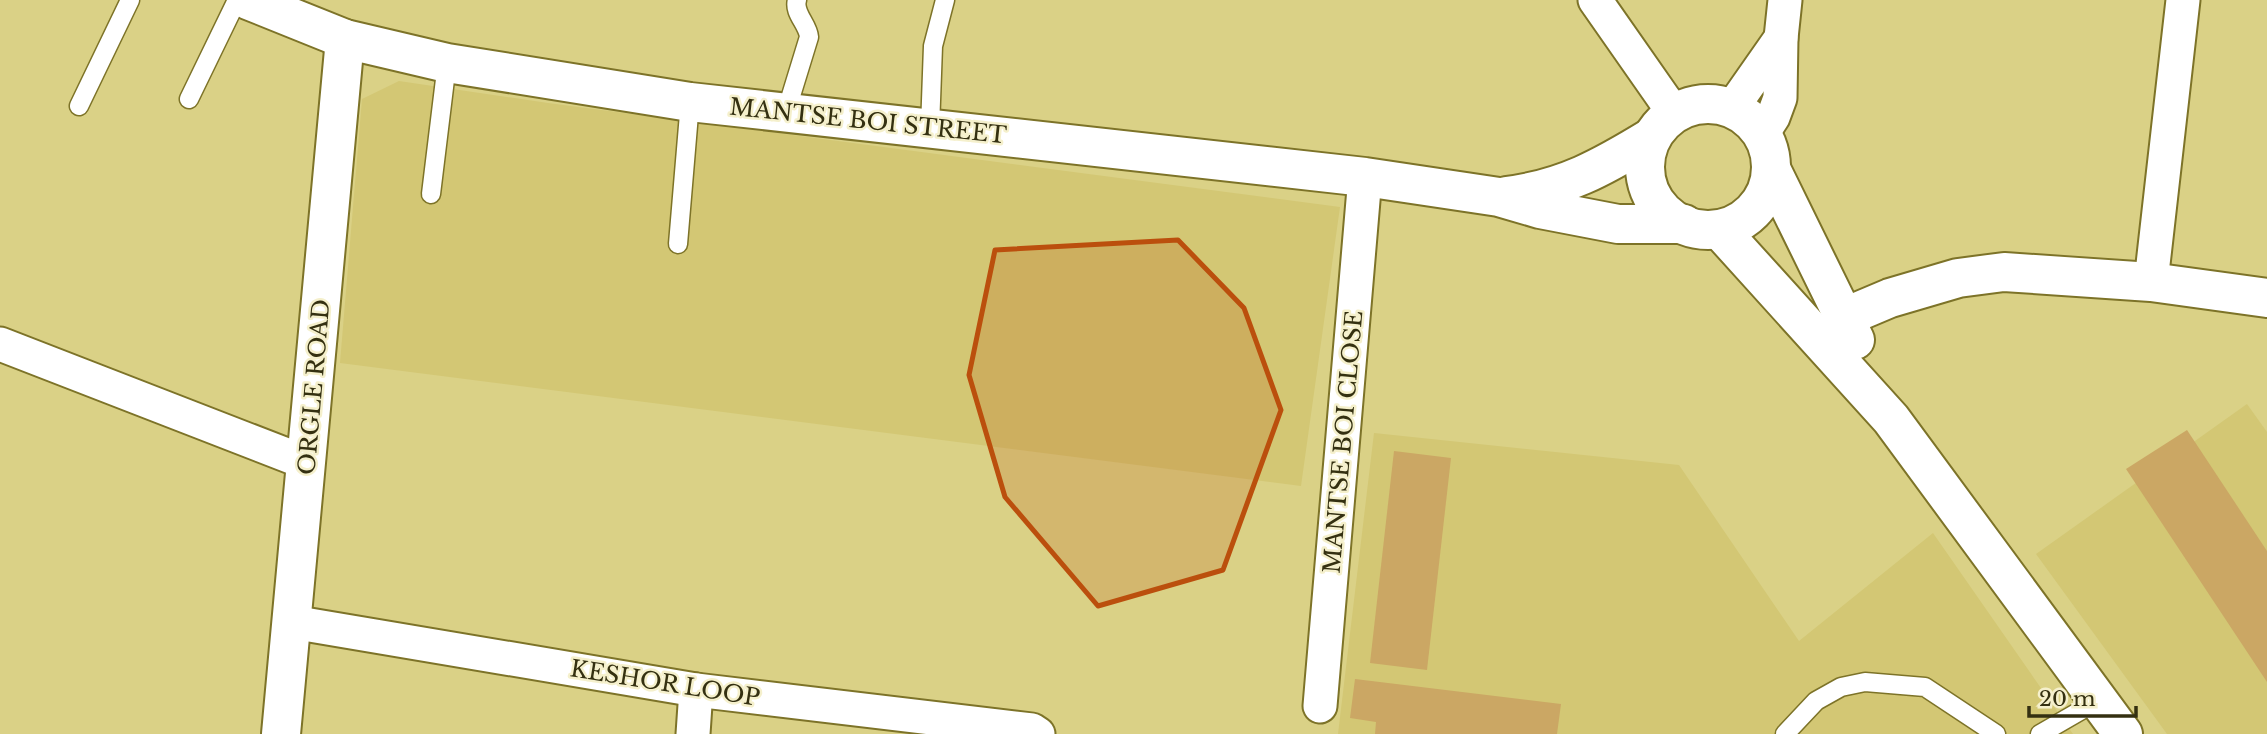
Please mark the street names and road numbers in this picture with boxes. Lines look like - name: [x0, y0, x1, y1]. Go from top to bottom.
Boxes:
- street label: MANTSE BOI STREET: [728, 93, 1009, 150]
- street label: ORGLE ROAD: [292, 298, 336, 476]
- street label: MANTSE BOI CLOSE: [1318, 309, 1368, 575]
- street label: KESHOR LOOP: [568, 654, 762, 712]

